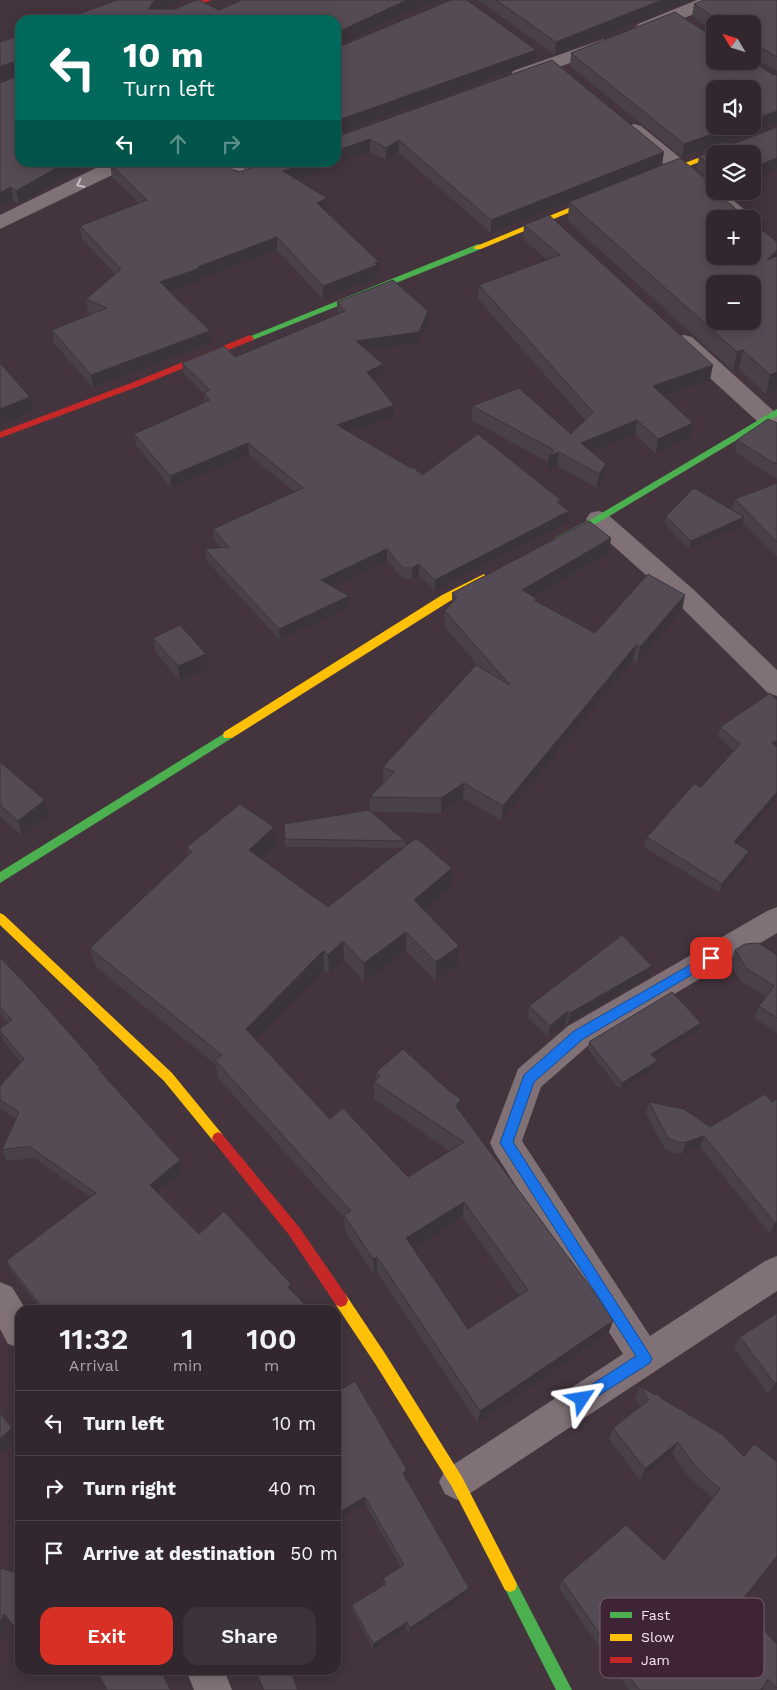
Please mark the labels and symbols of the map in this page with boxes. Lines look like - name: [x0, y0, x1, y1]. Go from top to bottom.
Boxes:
- north arrow: [706, 15, 761, 70]
- one-way arrow: [76, 178, 85, 188]
- pin: [690, 937, 732, 979]
- position arrow: [555, 1372, 607, 1424]
- legend: [600, 1598, 764, 1678]
- text: Fast: [641, 1607, 670, 1623]
- text: Slow: [641, 1629, 674, 1645]
- text: Jam: [641, 1652, 670, 1668]

